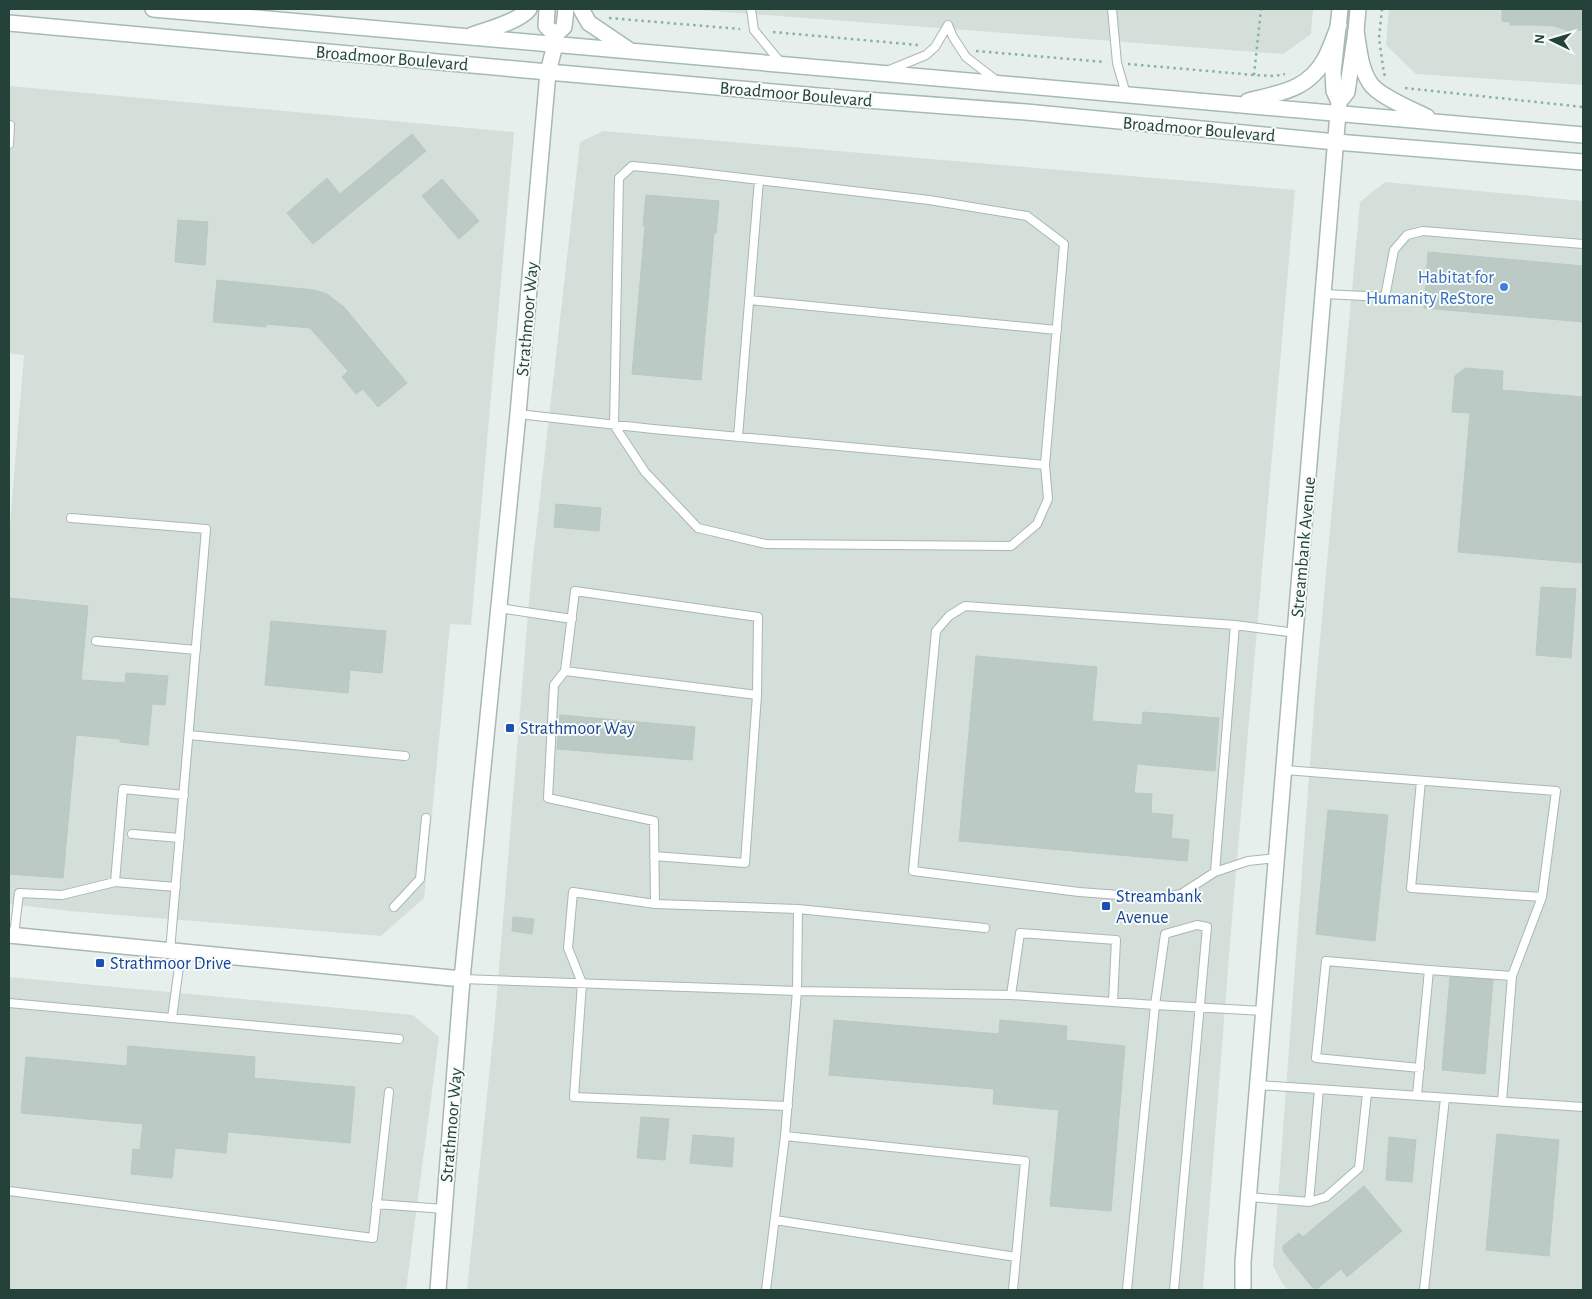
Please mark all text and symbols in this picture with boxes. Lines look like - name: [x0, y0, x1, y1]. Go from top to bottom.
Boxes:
- north arrow: [1527, 15, 1577, 65]
- text: N: [1533, 33, 1547, 44]
- street label: Broadmoor Boulevard: [315, 43, 469, 75]
- street label: Broadmoor Boulevard: [719, 79, 873, 111]
- street label: Broadmoor Boulevard: [1122, 114, 1276, 146]
- street label: Strathmoor Way: [514, 261, 542, 377]
- place label: Habitat for Humanity ReStore: [1366, 269, 1494, 308]
- marker: Habitat for Humanity ReStore: [1498, 281, 1510, 293]
- street label: Streambank Avenue: [1289, 476, 1319, 618]
- place label: Strathmoor Way: [520, 720, 635, 738]
- marker: Strathmoor Way: [504, 722, 516, 734]
- place label: Streambank Avenue: [1116, 888, 1203, 927]
- marker: Streambank Avenue: [1100, 900, 1112, 912]
- place label: Strathmoor Drive: [110, 955, 231, 973]
- marker: Strathmoor Drive: [94, 957, 106, 969]
- street label: Strathmoor Way: [438, 1067, 466, 1183]

